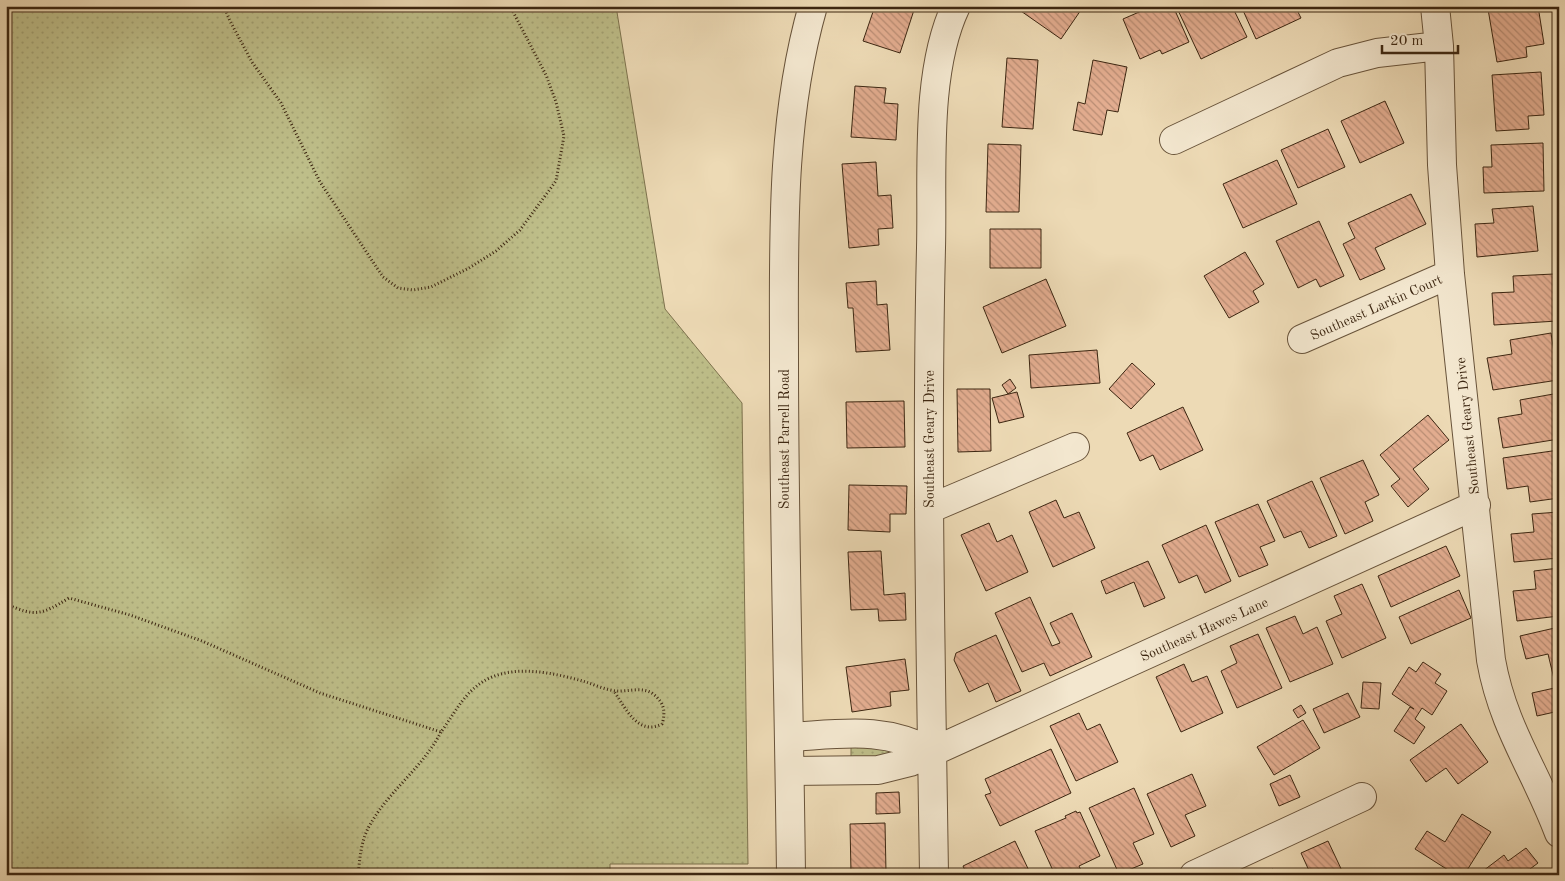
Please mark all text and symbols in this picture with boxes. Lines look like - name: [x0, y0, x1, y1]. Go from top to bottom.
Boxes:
- scale bar: [1382, 22, 1459, 54]
- text: 20 m: [1390, 34, 1424, 49]
- street label: Southeast Larkin Court: [1308, 272, 1445, 343]
- street label: Southeast Geary Drive: [1454, 357, 1482, 495]
- street label: Southeast Parrell Road: [778, 369, 792, 509]
- street label: Southeast Geary Drive: [923, 370, 937, 508]
- street label: Southeast Hawes Lane: [1138, 595, 1270, 664]

